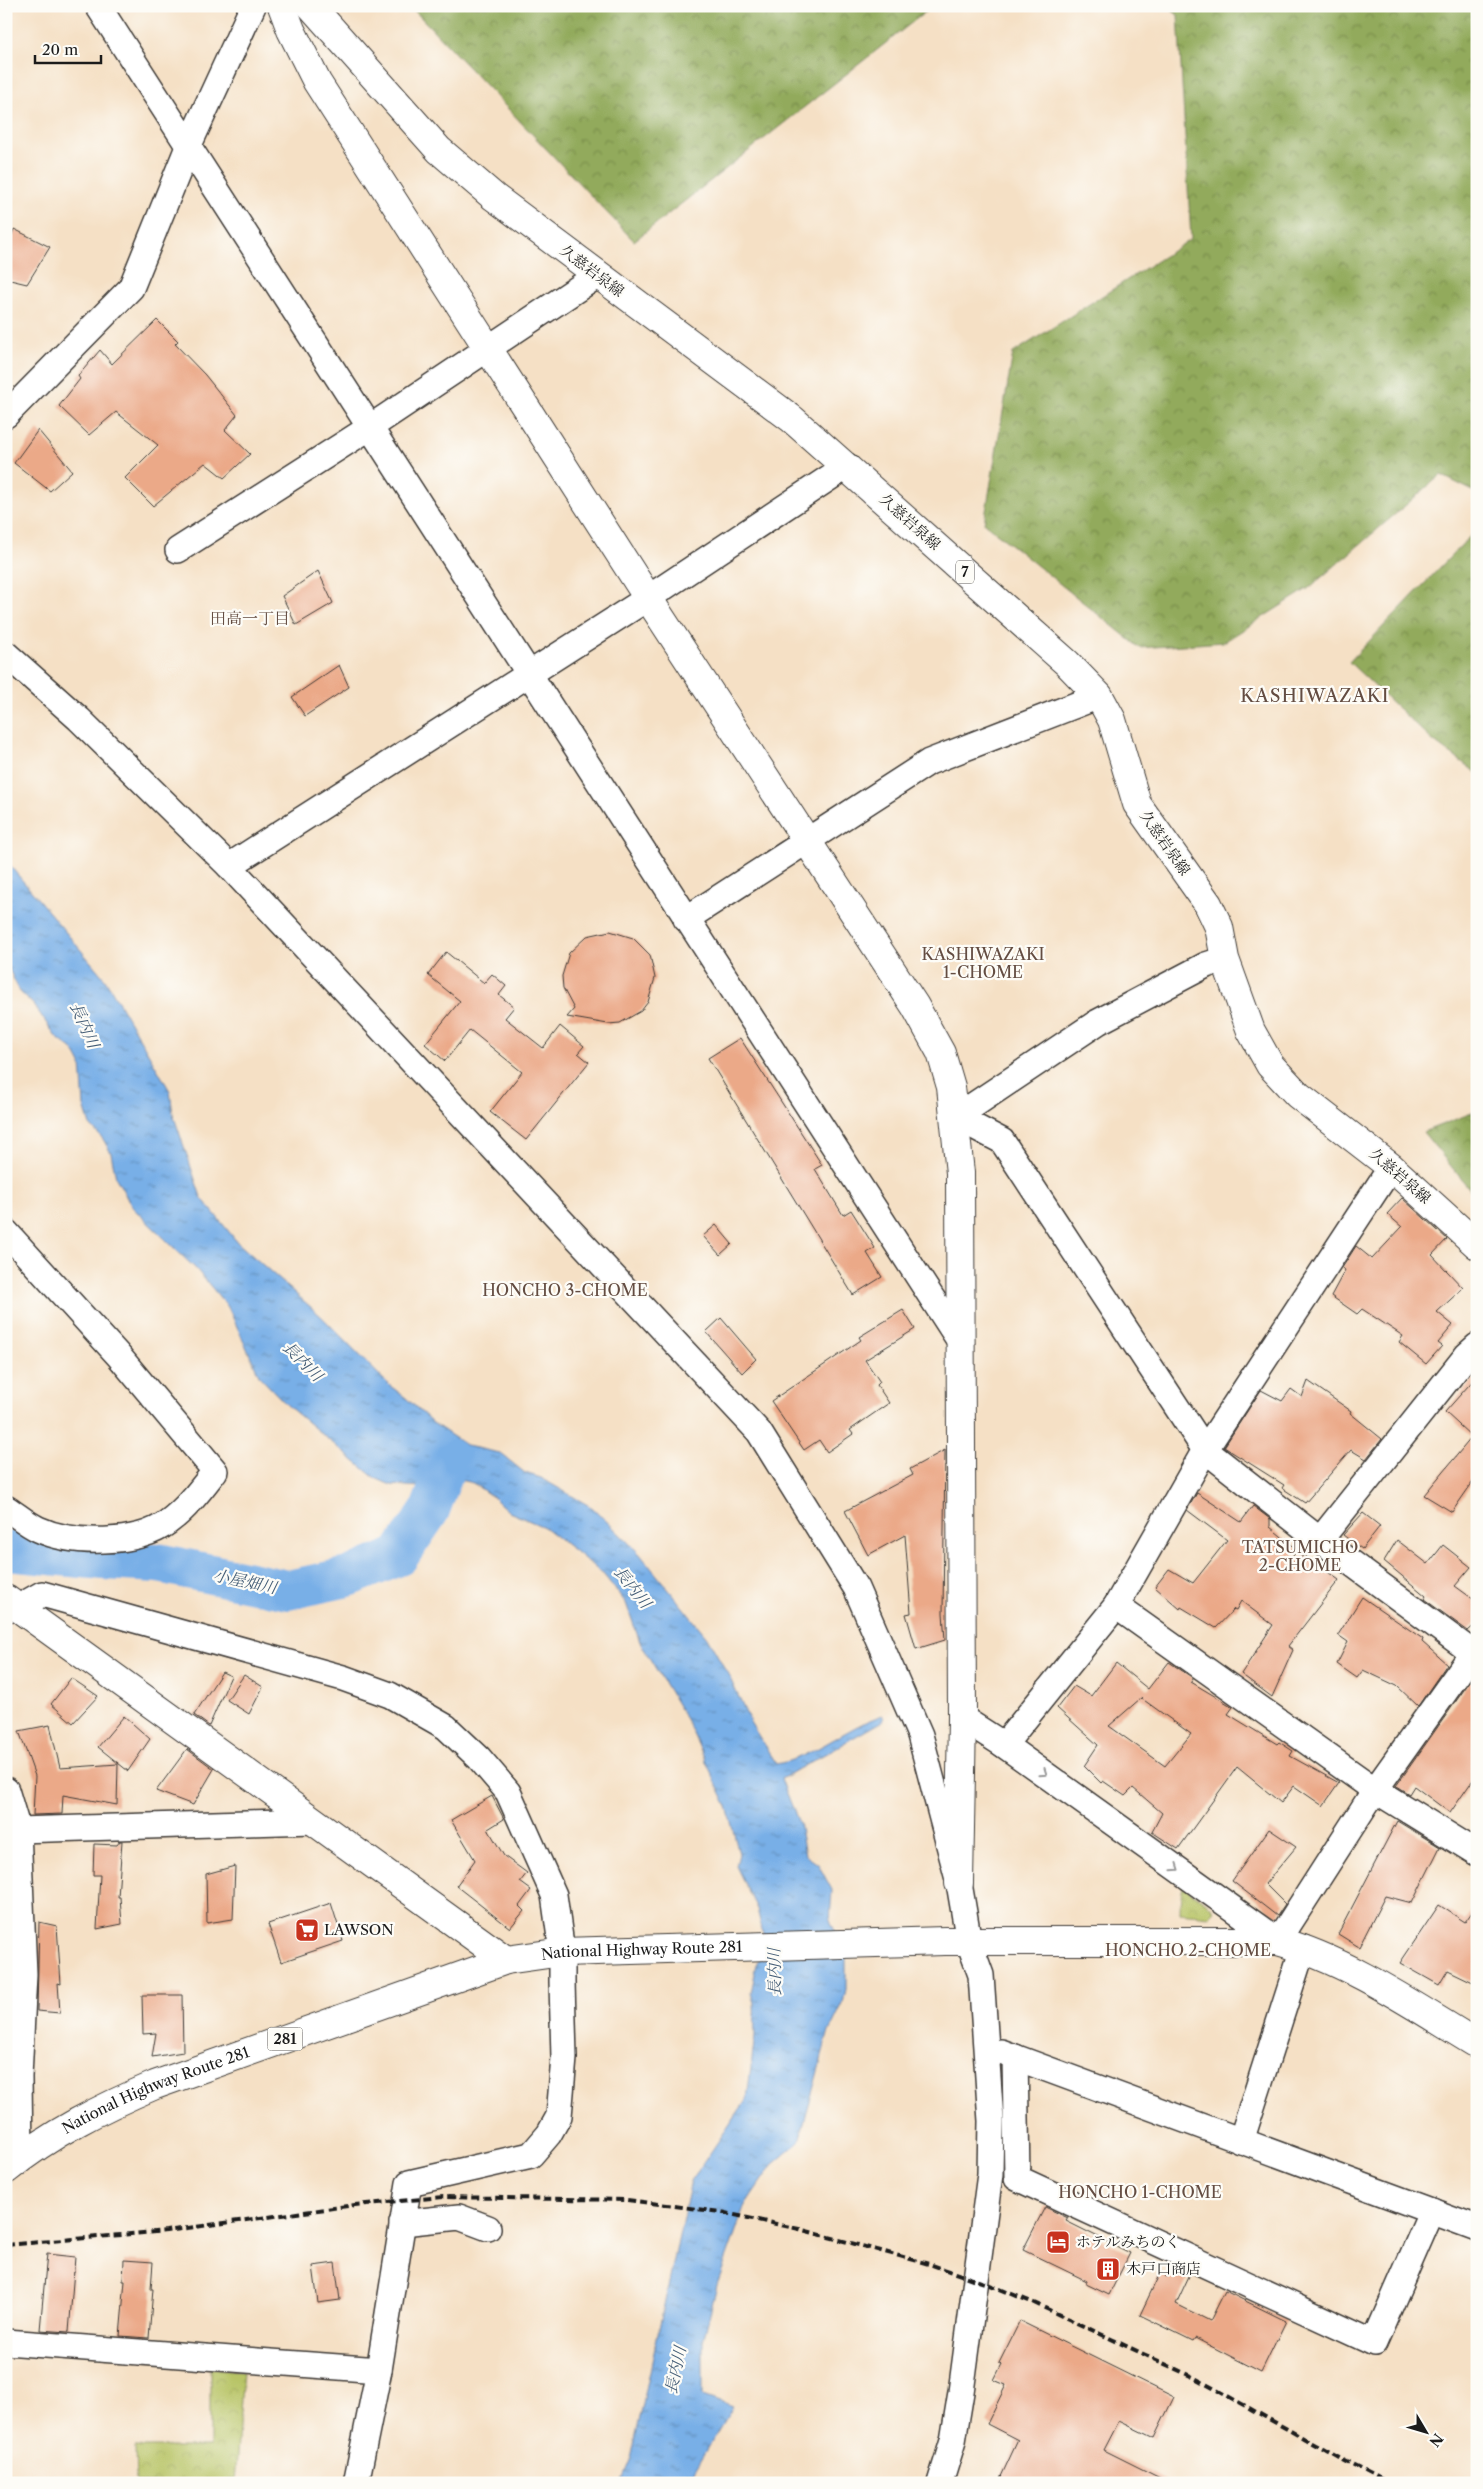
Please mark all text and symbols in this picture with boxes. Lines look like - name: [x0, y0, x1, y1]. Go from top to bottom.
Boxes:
- scale bar: [35, 32, 101, 64]
- text: 20 m: [42, 40, 78, 59]
- street label: 久慈岩泉線: [557, 240, 628, 301]
- street label: 久慈岩泉線: [876, 489, 945, 554]
- road number: 7: [956, 560, 974, 584]
- district label: 田高一丁目: [210, 608, 290, 628]
- district label: KASHIWAZAKI: [1240, 685, 1390, 707]
- street label: 久慈岩泉線: [1136, 807, 1195, 879]
- district label: KASHIWAZAKI 1-CHOME: [922, 944, 1044, 982]
- water label: 長内川: [66, 999, 105, 1053]
- street label: 久慈岩泉線: [1366, 1144, 1435, 1207]
- district label: HONCHO 3-CHOME: [482, 1280, 648, 1300]
- water label: 長内川: [279, 1337, 328, 1386]
- district label: TATSUMICHO 2-CHOME: [1242, 1537, 1358, 1575]
- water label: 長内川: [610, 1562, 657, 1613]
- water label: 小屋畑川: [212, 1565, 280, 1598]
- one-way arrow: [1038, 1767, 1048, 1776]
- one-way arrow: [1170, 1862, 1180, 1871]
- supermarket icon: LAWSON: [294, 1917, 320, 1943]
- place label: LAWSON: [324, 1920, 394, 1939]
- street label: National Highway Route 281: [540, 1937, 743, 1964]
- district label: HONCHO 2-CHOME: [1105, 1940, 1271, 1960]
- water label: 長内川: [764, 1946, 784, 1996]
- road number: 281: [268, 2028, 302, 2050]
- street label: National Highway Route 281: [59, 2042, 252, 2138]
- district label: HONCHO 1-CHOME: [1058, 2182, 1222, 2202]
- hotel icon: ホテルみちのく: [1045, 2229, 1071, 2255]
- place label: ホテルみちのく: [1076, 2232, 1180, 2251]
- building icon: 木戸口商店: [1095, 2256, 1121, 2282]
- place label: 木戸口商店: [1126, 2259, 1201, 2278]
- water label: 長内川: [660, 2342, 690, 2396]
- north arrow: [1400, 2406, 1450, 2456]
- text: N: [1425, 2430, 1447, 2450]

